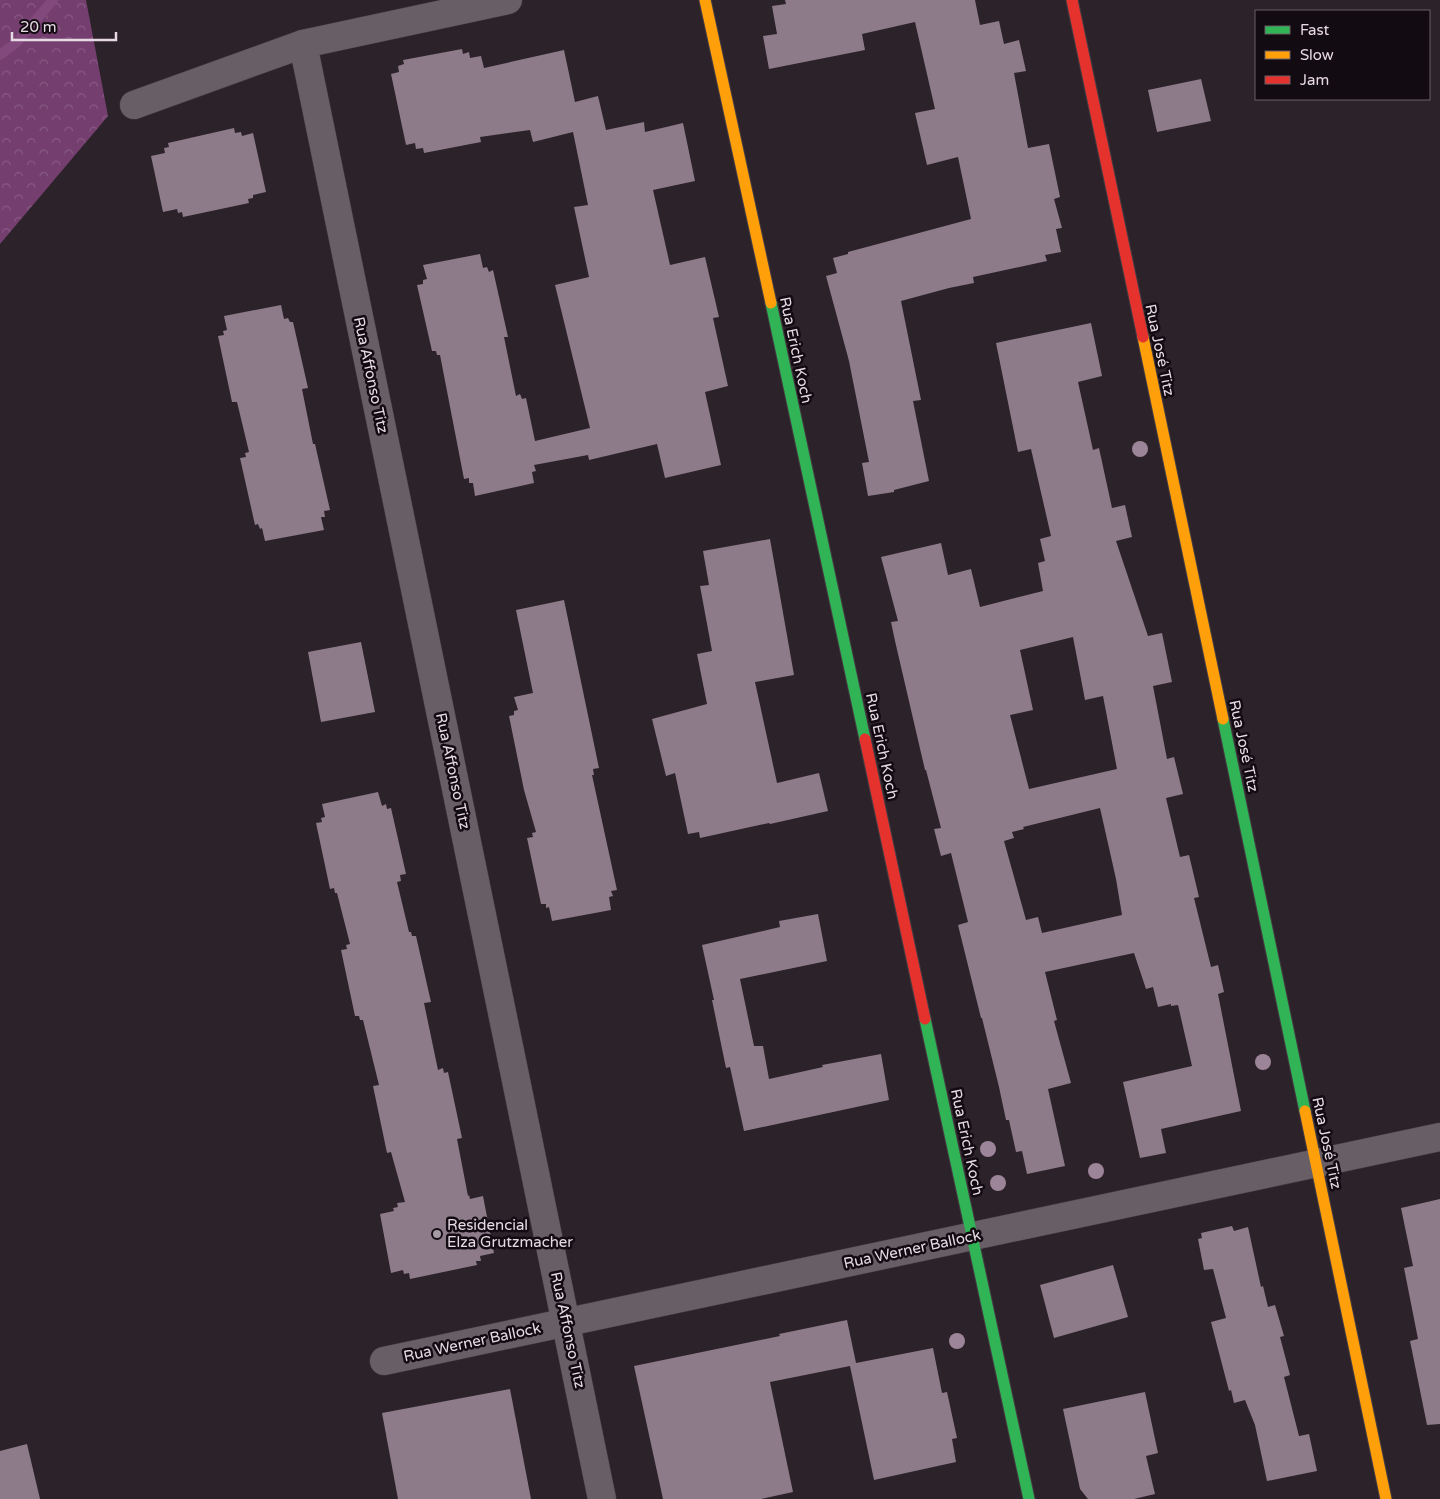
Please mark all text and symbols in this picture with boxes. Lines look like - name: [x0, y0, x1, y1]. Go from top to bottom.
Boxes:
- scale bar: [12, 10, 116, 42]
- legend: [1255, 10, 1430, 100]
- text: 20 m: [20, 18, 57, 36]
- text: Fast: [1300, 21, 1330, 39]
- text: Slow: [1300, 46, 1334, 64]
- text: Jam: [1300, 71, 1329, 89]
- street label: Rua Erich Koch: [776, 295, 816, 405]
- street label: Rua José Titz: [1141, 302, 1179, 398]
- street label: Rua Affonso Titz: [350, 315, 392, 435]
- street label: Rua Erich Koch: [862, 691, 902, 801]
- street label: Rua José Titz: [1225, 698, 1263, 794]
- street label: Rua Affonso Titz: [432, 711, 474, 831]
- street label: Rua Erich Koch: [947, 1087, 987, 1197]
- street label: Rua José Titz: [1308, 1095, 1346, 1191]
- place label: Residencial Elza Grutzmacher: [447, 1216, 573, 1251]
- street label: Rua Werner Ballock: [842, 1226, 982, 1272]
- marker: Residencial Elza Grutzmacher: [431, 1228, 443, 1240]
- street label: Rua Affonso Titz: [547, 1270, 589, 1390]
- street label: Rua Werner Ballock: [402, 1319, 542, 1365]

